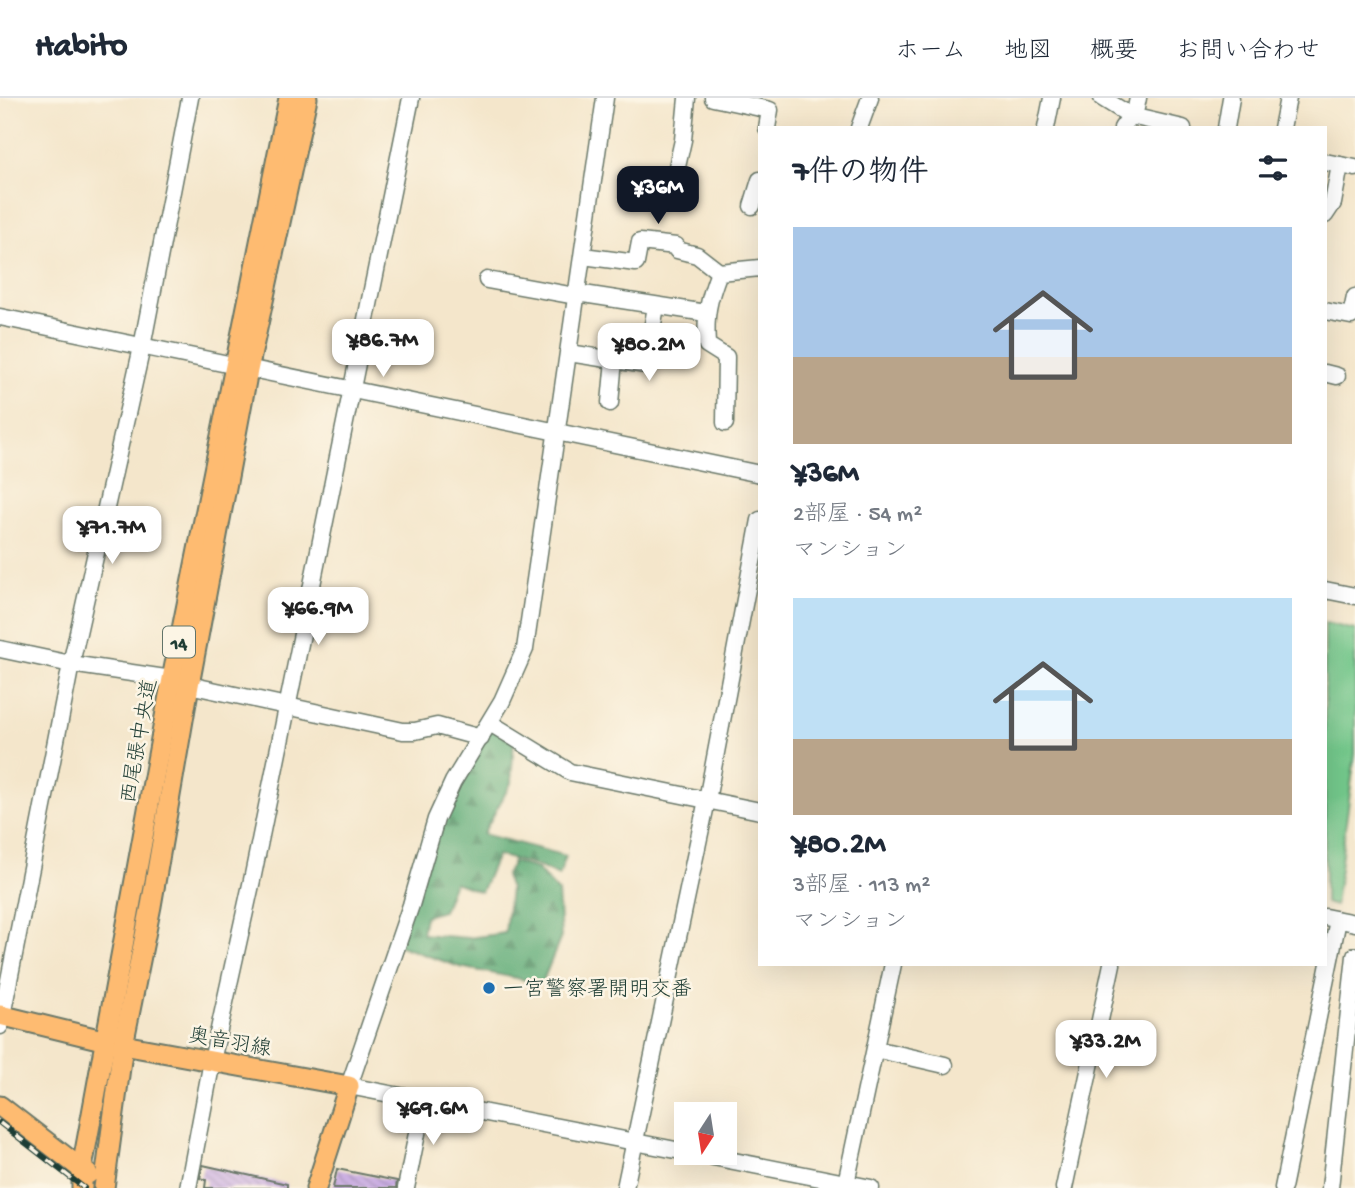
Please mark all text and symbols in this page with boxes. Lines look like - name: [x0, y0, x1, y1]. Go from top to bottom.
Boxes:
- text: Habito: [35, 29, 127, 67]
- text: ホーム: [895, 38, 966, 67]
- text: 地図: [1004, 38, 1052, 67]
- text: 概要: [1090, 38, 1138, 67]
- text: お問い合わせ: [1176, 38, 1320, 67]
- icon: filters: [1254, 149, 1292, 187]
- text: 7件の物件: [793, 157, 929, 192]
- pin: ¥36M: [617, 166, 699, 226]
- text: ¥36M: [633, 175, 683, 202]
- icon: home: [980, 272, 1106, 398]
- pin: ¥86.7M: [326, 320, 440, 379]
- pin: ¥80.2M: [592, 324, 706, 383]
- text: ¥86.7M: [348, 328, 418, 355]
- text: ¥80.2M: [614, 332, 684, 359]
- text: ¥36M: [793, 458, 859, 493]
- text: 2部屋 · 54 m²: [793, 502, 922, 529]
- pin: ¥71.7M: [55, 506, 169, 566]
- text: ¥71.7M: [78, 515, 146, 542]
- text: マンション: [793, 538, 907, 565]
- pin: ¥66.9M: [261, 588, 375, 647]
- text: ¥66.9M: [284, 596, 352, 623]
- road number: 14: [163, 626, 195, 657]
- icon: home: [980, 643, 1106, 769]
- street label: 西尾張中央道: [116, 677, 165, 806]
- text: ¥80.2M: [793, 829, 885, 864]
- text: 3部屋 · 113 m²: [793, 873, 930, 900]
- text: マンション: [793, 909, 907, 936]
- place label: 一宮警察署開明交番: [503, 977, 692, 1004]
- marker: 一宮警察署開明交番: [481, 980, 497, 996]
- pin: ¥33.2M: [1049, 1020, 1163, 1080]
- street label: 奥音羽線: [186, 1023, 273, 1064]
- text: ¥33.2M: [1072, 1029, 1141, 1056]
- pin: ¥69.6M: [376, 1088, 490, 1147]
- text: ¥69.6M: [399, 1096, 467, 1123]
- north arrow: [674, 1102, 737, 1166]
- map controls: [674, 1102, 737, 1165]

